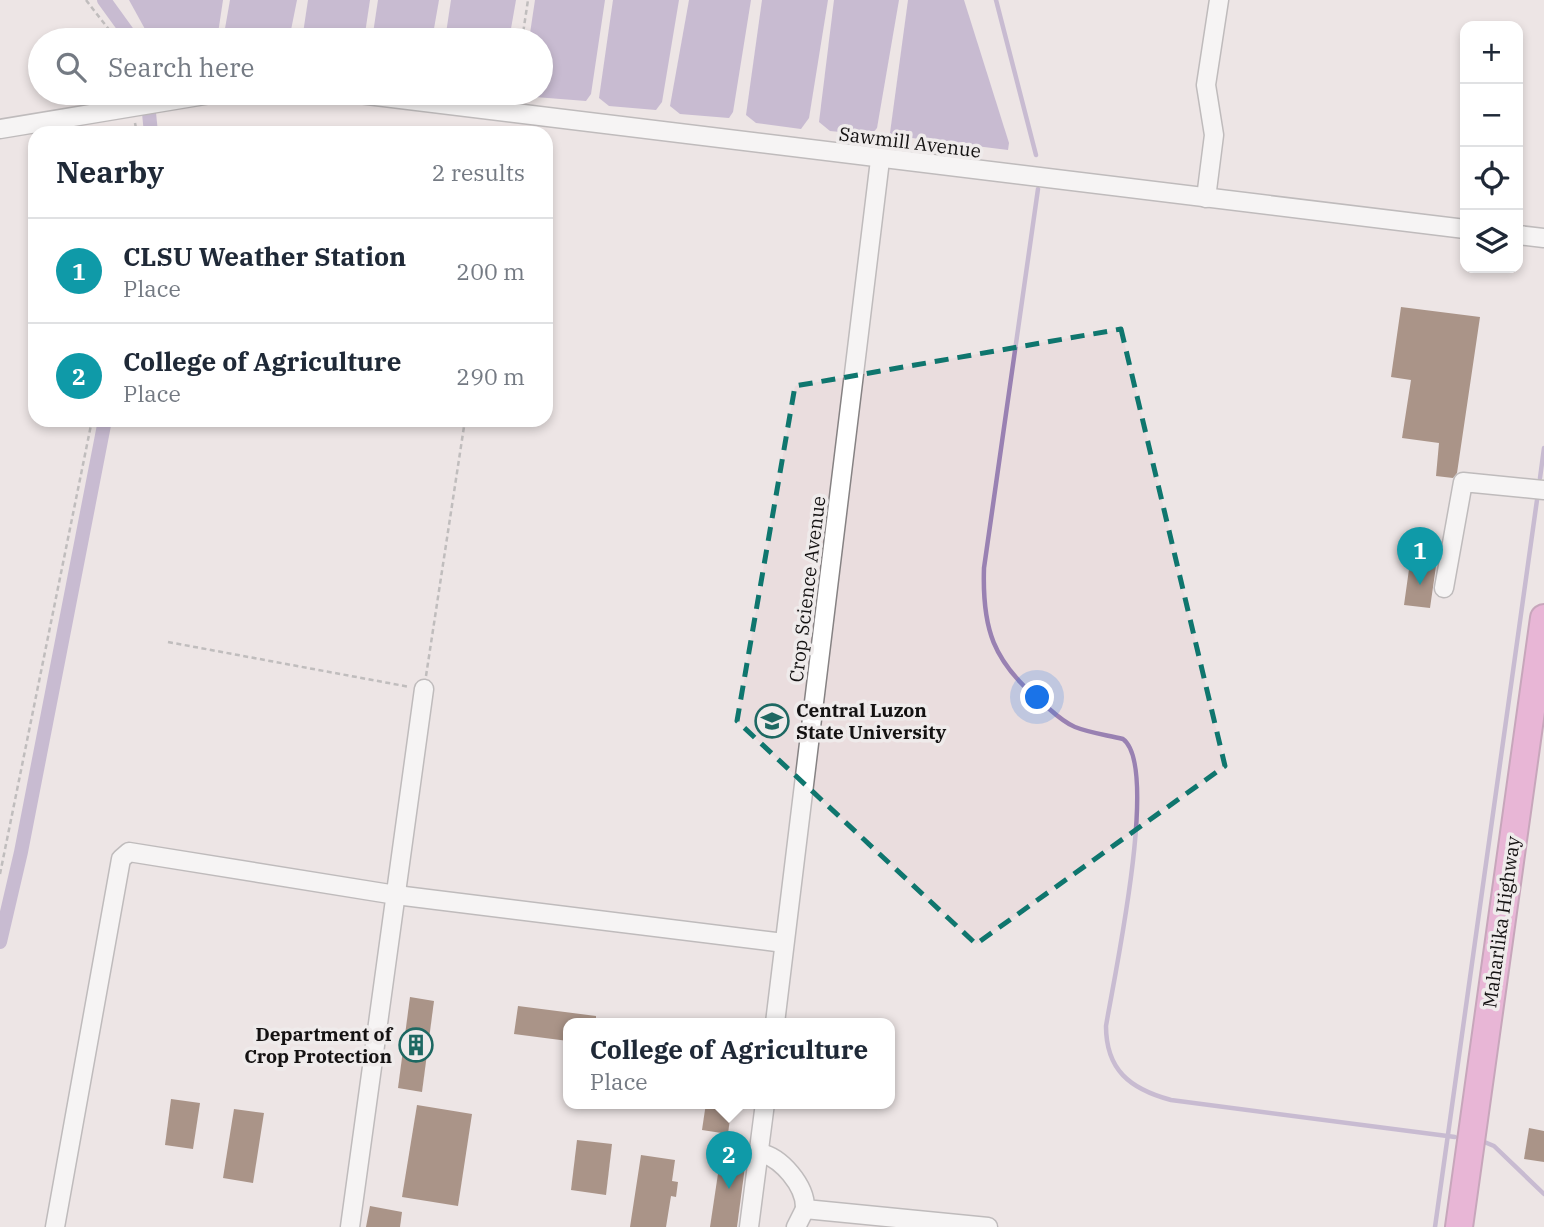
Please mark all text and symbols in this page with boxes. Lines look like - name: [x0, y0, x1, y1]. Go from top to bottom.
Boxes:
- map controls: [1460, 21, 1523, 273]
- button: +: [1460, 21, 1523, 84]
- search box: [28, 28, 553, 105]
- icon: search: [52, 48, 90, 86]
- text: Search here: [108, 50, 254, 84]
- button: −: [1460, 84, 1523, 147]
- street label: Sawmill Avenue: [838, 121, 982, 163]
- button: locate: [1460, 147, 1523, 210]
- text: Nearby: [56, 152, 164, 191]
- text: 2 results: [432, 157, 525, 187]
- button: layers: [1460, 210, 1523, 273]
- text: CLSU Weather Station: [123, 239, 406, 273]
- text: 1: [72, 256, 86, 286]
- text: 200 m: [456, 256, 525, 286]
- text: Place: [123, 273, 181, 303]
- text: College of Agriculture: [123, 344, 401, 378]
- text: 2: [72, 361, 86, 391]
- text: 290 m: [456, 361, 525, 391]
- text: Place: [123, 378, 181, 408]
- street label: Crop Science Avenue: [784, 494, 830, 684]
- pin: 1: [1397, 527, 1443, 585]
- your location: [1020, 680, 1054, 714]
- place label: Central Luzon State University: [796, 698, 946, 744]
- school or university icon: Central Luzon State University: [753, 702, 791, 740]
- street label: Maharlika Highway: [1477, 834, 1525, 1009]
- popup: [563, 1018, 895, 1109]
- place label: Department of Crop Protection: [244, 1022, 394, 1068]
- building icon: Department of Crop Protection: [397, 1026, 435, 1064]
- text: College of Agriculture: [590, 1032, 868, 1066]
- text: Place: [590, 1066, 648, 1096]
- pin: 2: [706, 1131, 752, 1189]

